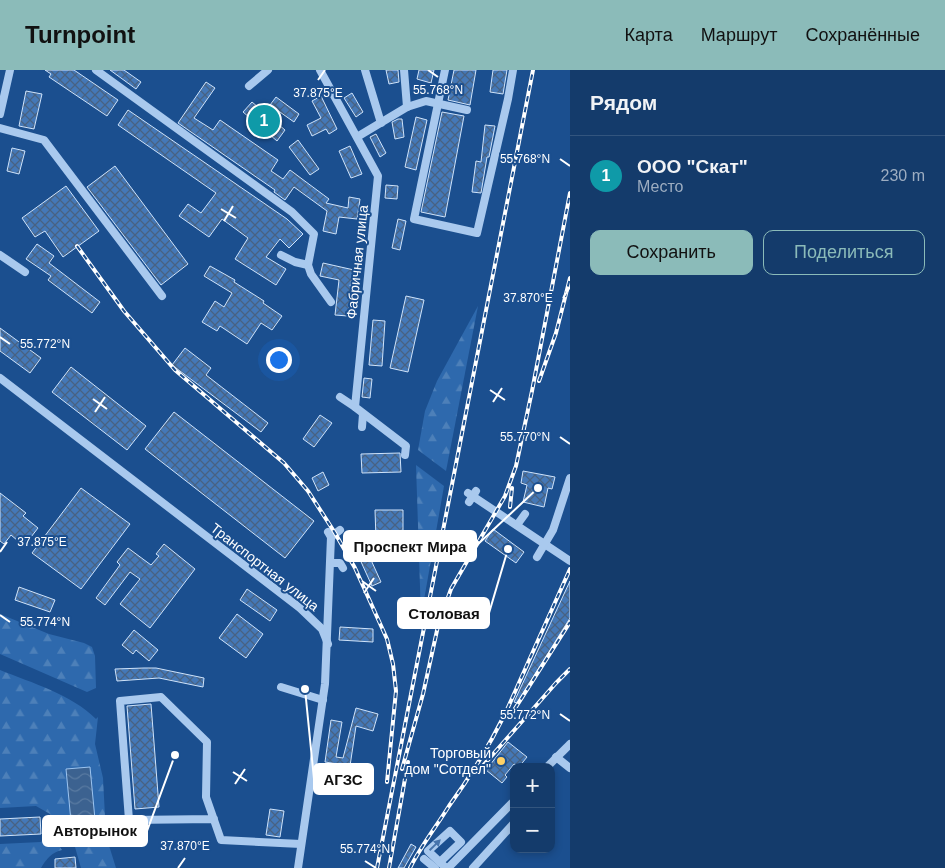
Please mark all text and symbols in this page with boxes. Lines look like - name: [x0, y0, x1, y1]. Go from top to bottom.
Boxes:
- text: Turnpoint: [25, 21, 135, 48]
- text: Карта: [625, 25, 673, 45]
- text: Маршрут: [701, 25, 777, 45]
- text: Сохранённые: [805, 25, 920, 45]
- text: 55.768°N: [413, 83, 463, 97]
- text: 37.875°E: [293, 86, 343, 100]
- text: Рядом: [590, 91, 657, 114]
- pin: 1: [248, 102, 280, 140]
- text: 55.768°N: [500, 152, 550, 166]
- text: ООО "Скат": [637, 156, 748, 177]
- text: 1: [602, 167, 610, 184]
- text: 230 m: [881, 167, 925, 184]
- text: Место: [637, 178, 683, 195]
- street label: Фабричная улица: [343, 204, 371, 320]
- button: Сохранить: [590, 230, 753, 275]
- button: Поделиться: [763, 230, 925, 275]
- text: 37.870°E: [503, 291, 553, 305]
- text: 55.772°N: [20, 337, 70, 351]
- your location: [266, 347, 292, 373]
- text: 55.770°N: [500, 430, 550, 444]
- street label: Транспортная улица: [208, 520, 322, 614]
- callout: Проспект Мира: [344, 531, 476, 561]
- text: 37.875°E: [17, 535, 67, 549]
- text: Проспект Мира: [354, 538, 467, 555]
- callout: Столовая: [398, 598, 489, 628]
- text: Столовая: [408, 605, 480, 622]
- text: 55.774°N: [20, 615, 70, 629]
- text: 55.772°N: [500, 708, 550, 722]
- place label: Торговый дом "Сотдел": [404, 745, 491, 777]
- marker: Торговый дом "Сотдел": [495, 755, 507, 767]
- map controls: [510, 763, 555, 853]
- button: +: [510, 763, 555, 808]
- callout: АГЗС: [314, 764, 373, 794]
- text: АГЗС: [323, 771, 363, 788]
- button: −: [510, 808, 555, 853]
- callout: Авторынок: [43, 816, 147, 846]
- text: Авторынок: [53, 822, 137, 839]
- text: 37.870°E: [160, 839, 210, 853]
- one-way arrow: [429, 839, 441, 851]
- text: 55.774°N: [340, 842, 390, 856]

